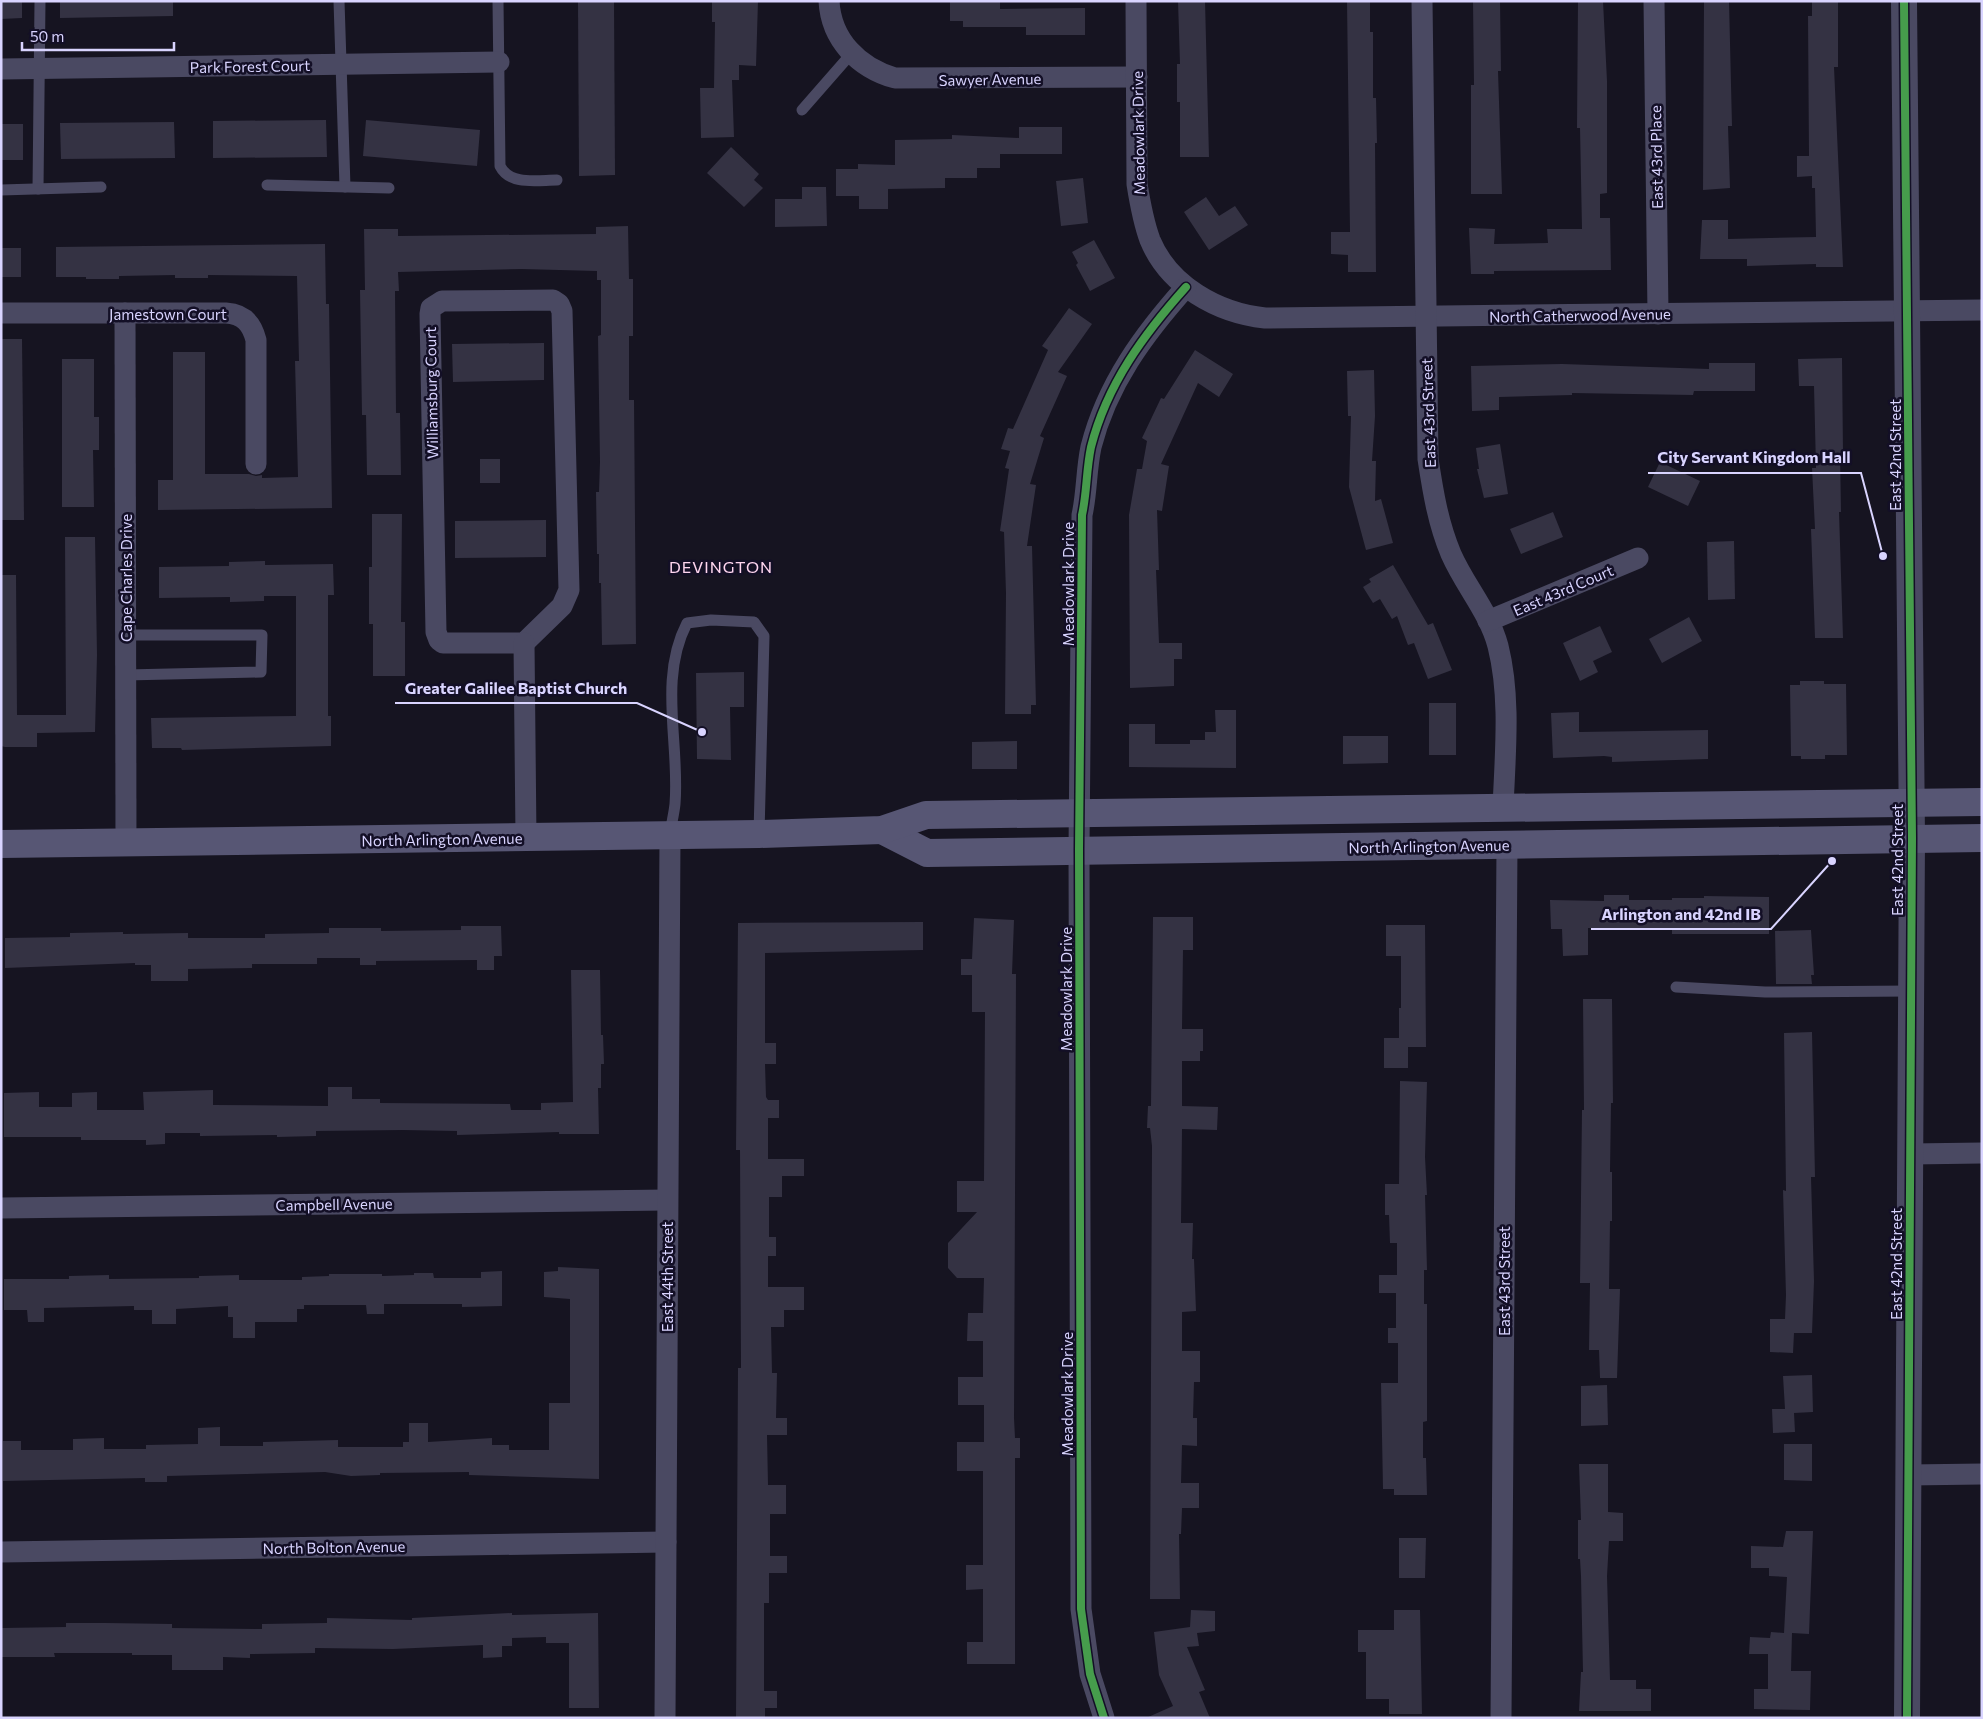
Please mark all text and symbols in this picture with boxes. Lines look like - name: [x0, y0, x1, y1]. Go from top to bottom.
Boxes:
- scale bar: [22, 20, 175, 52]
- text: 50 m: [30, 27, 64, 45]
- street label: Park Forest Court: [190, 56, 310, 76]
- street label: Sawyer Avenue: [938, 69, 1042, 89]
- street label: Meadowlark Drive: [1128, 71, 1148, 195]
- street label: East 43rd Place: [1646, 105, 1666, 209]
- street label: North Catherwood Avenue: [1489, 304, 1671, 326]
- street label: Jamestown Court: [109, 305, 227, 323]
- street label: Williamsburg Court: [421, 327, 441, 459]
- street label: East 43rd Street: [1417, 358, 1439, 468]
- street label: East 42nd Street: [1886, 399, 1904, 511]
- callout: City Servant Kingdom Hall: [1648, 442, 1861, 473]
- text: City Servant Kingdom Hall: [1657, 447, 1851, 466]
- street label: Cape Charles Drive: [117, 514, 135, 642]
- street label: Meadowlark Drive: [1059, 522, 1077, 646]
- district label: DEVINGTON: [669, 557, 773, 576]
- street label: East 43rd Court: [1510, 561, 1616, 619]
- callout: Greater Galilee Baptist Church: [395, 672, 637, 703]
- text: Greater Galilee Baptist Church: [405, 678, 627, 697]
- street label: East 42nd Street: [1888, 804, 1906, 916]
- street label: North Arlington Avenue: [361, 829, 523, 849]
- street label: North Arlington Avenue: [1348, 836, 1510, 856]
- callout: Arlington and 42nd IB: [1591, 898, 1771, 929]
- text: Arlington and 42nd IB: [1601, 904, 1761, 923]
- street label: Meadowlark Drive: [1057, 927, 1075, 1051]
- street label: Campbell Avenue: [275, 1194, 393, 1214]
- street label: East 42nd Street: [1887, 1208, 1905, 1320]
- street label: East 44th Street: [658, 1222, 676, 1332]
- street label: East 43rd Street: [1495, 1226, 1513, 1336]
- street label: Meadowlark Drive: [1058, 1332, 1076, 1456]
- street label: North Bolton Avenue: [262, 1537, 406, 1557]

